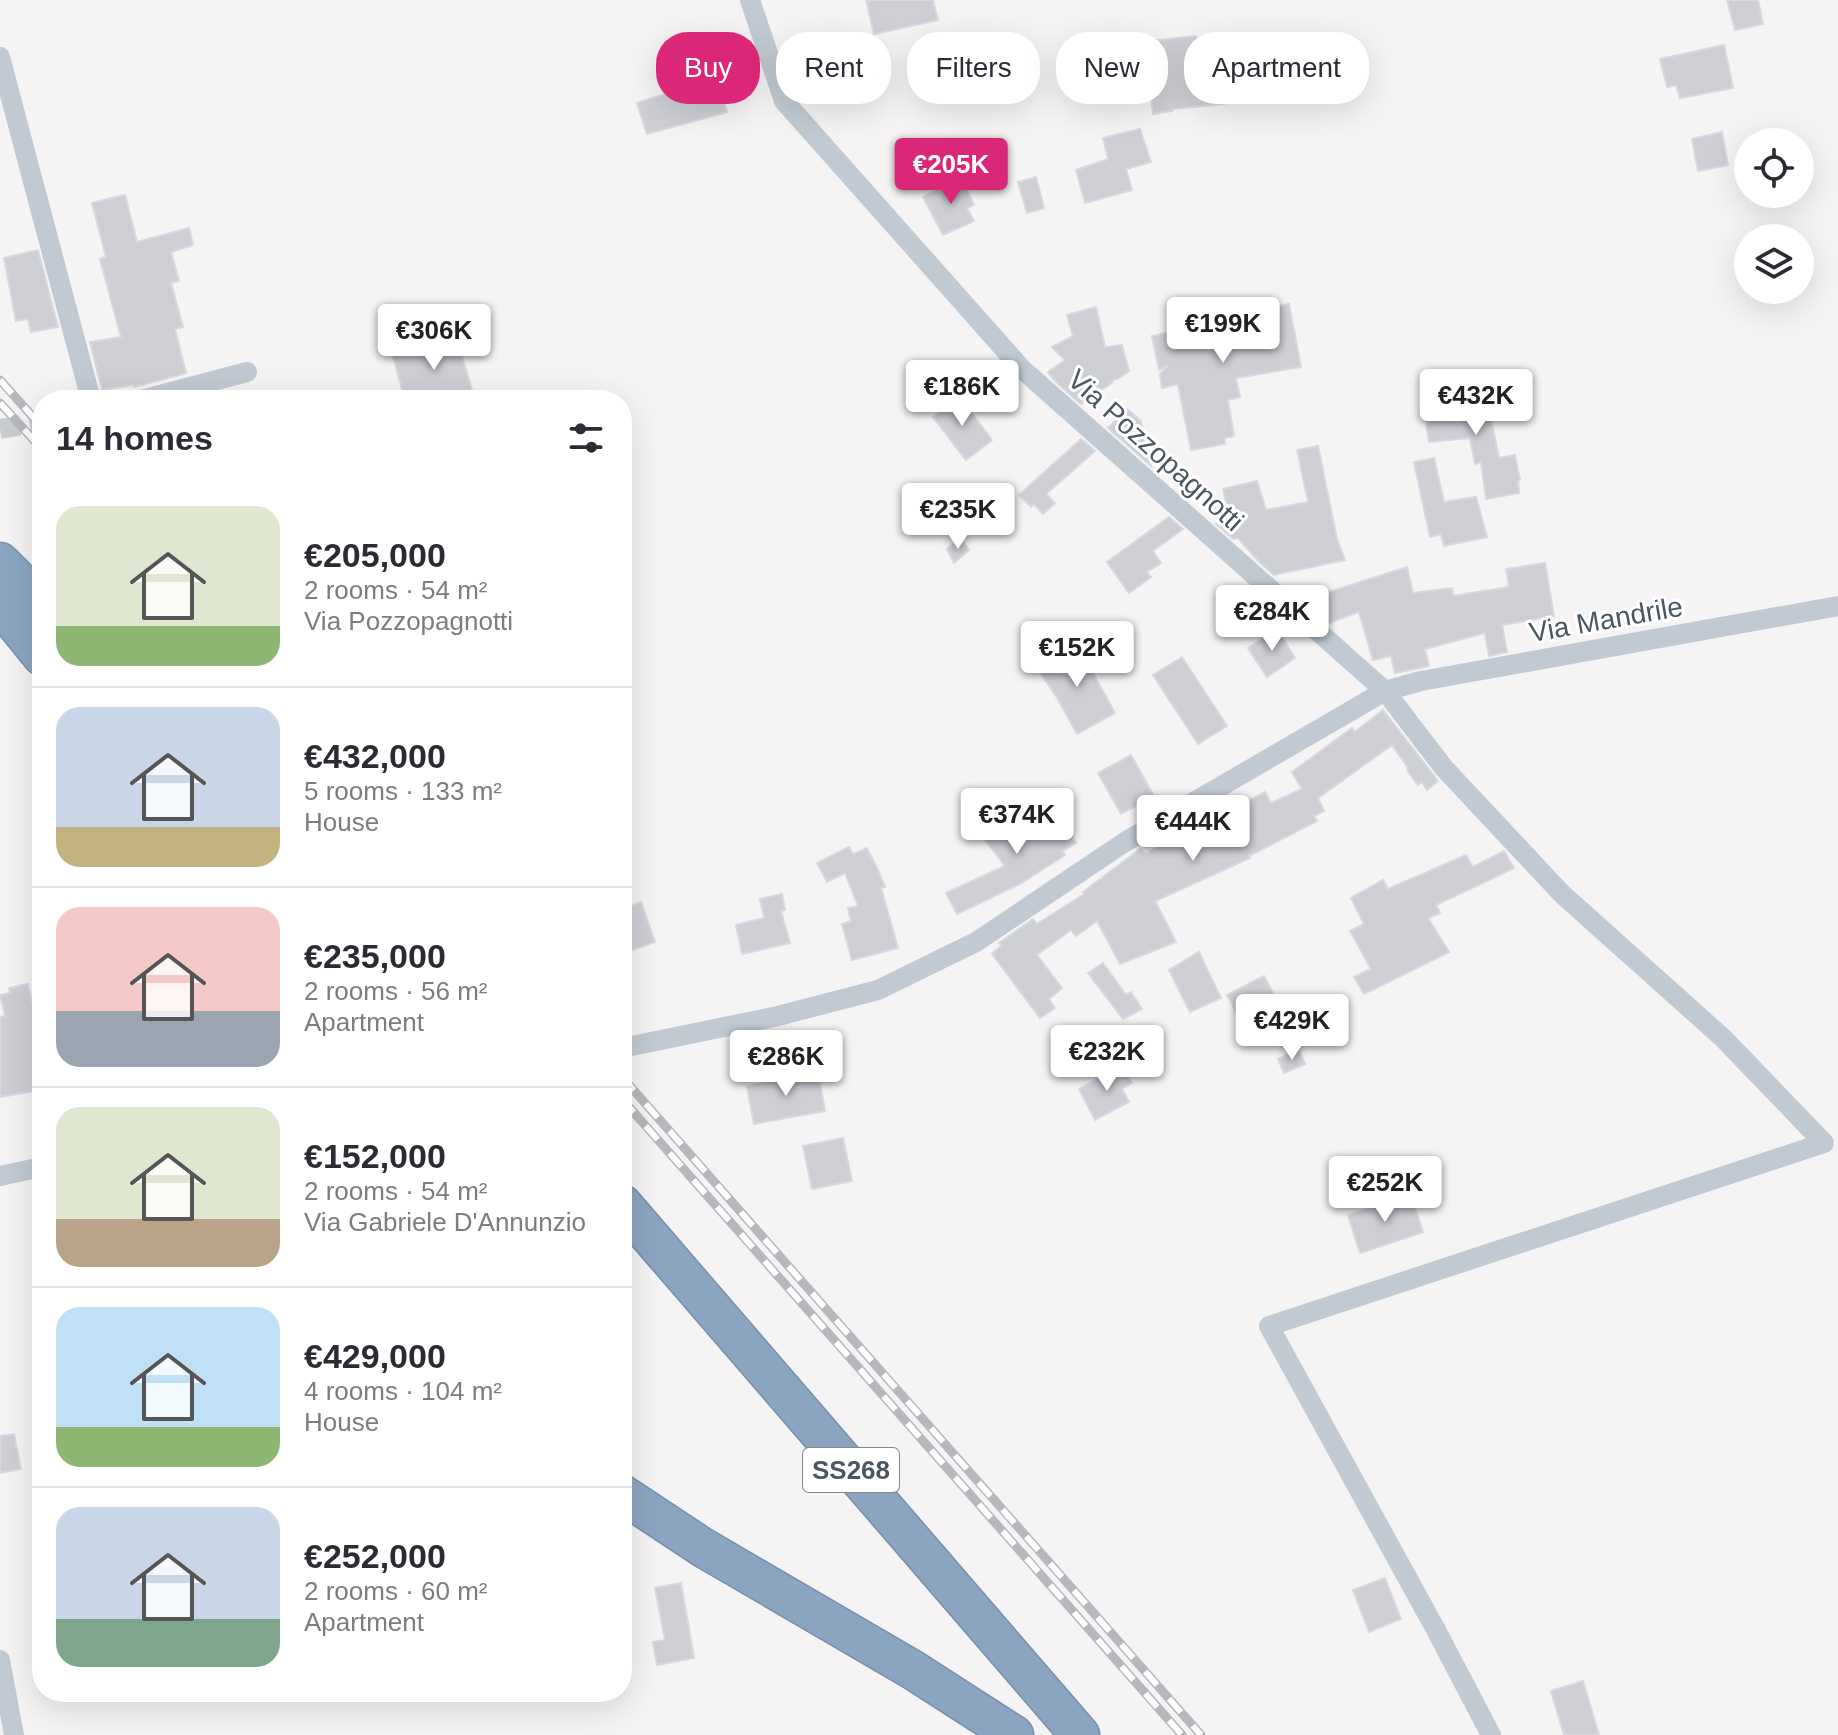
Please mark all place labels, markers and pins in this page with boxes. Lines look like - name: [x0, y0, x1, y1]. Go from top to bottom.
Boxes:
- pin: €205K: [895, 138, 1007, 206]
- pin: €199K: [1167, 297, 1279, 365]
- pin: €306K: [378, 304, 490, 372]
- pin: €186K: [906, 360, 1018, 428]
- pin: €432K: [1420, 369, 1532, 437]
- pin: €235K: [902, 483, 1014, 551]
- pin: €284K: [1216, 585, 1328, 653]
- pin: €152K: [1021, 621, 1133, 689]
- pin: €374K: [961, 788, 1073, 856]
- pin: €444K: [1137, 795, 1249, 863]
- pin: €429K: [1236, 994, 1348, 1062]
- pin: €232K: [1051, 1025, 1163, 1093]
- pin: €286K: [730, 1030, 842, 1098]
- pin: €252K: [1329, 1156, 1441, 1224]

